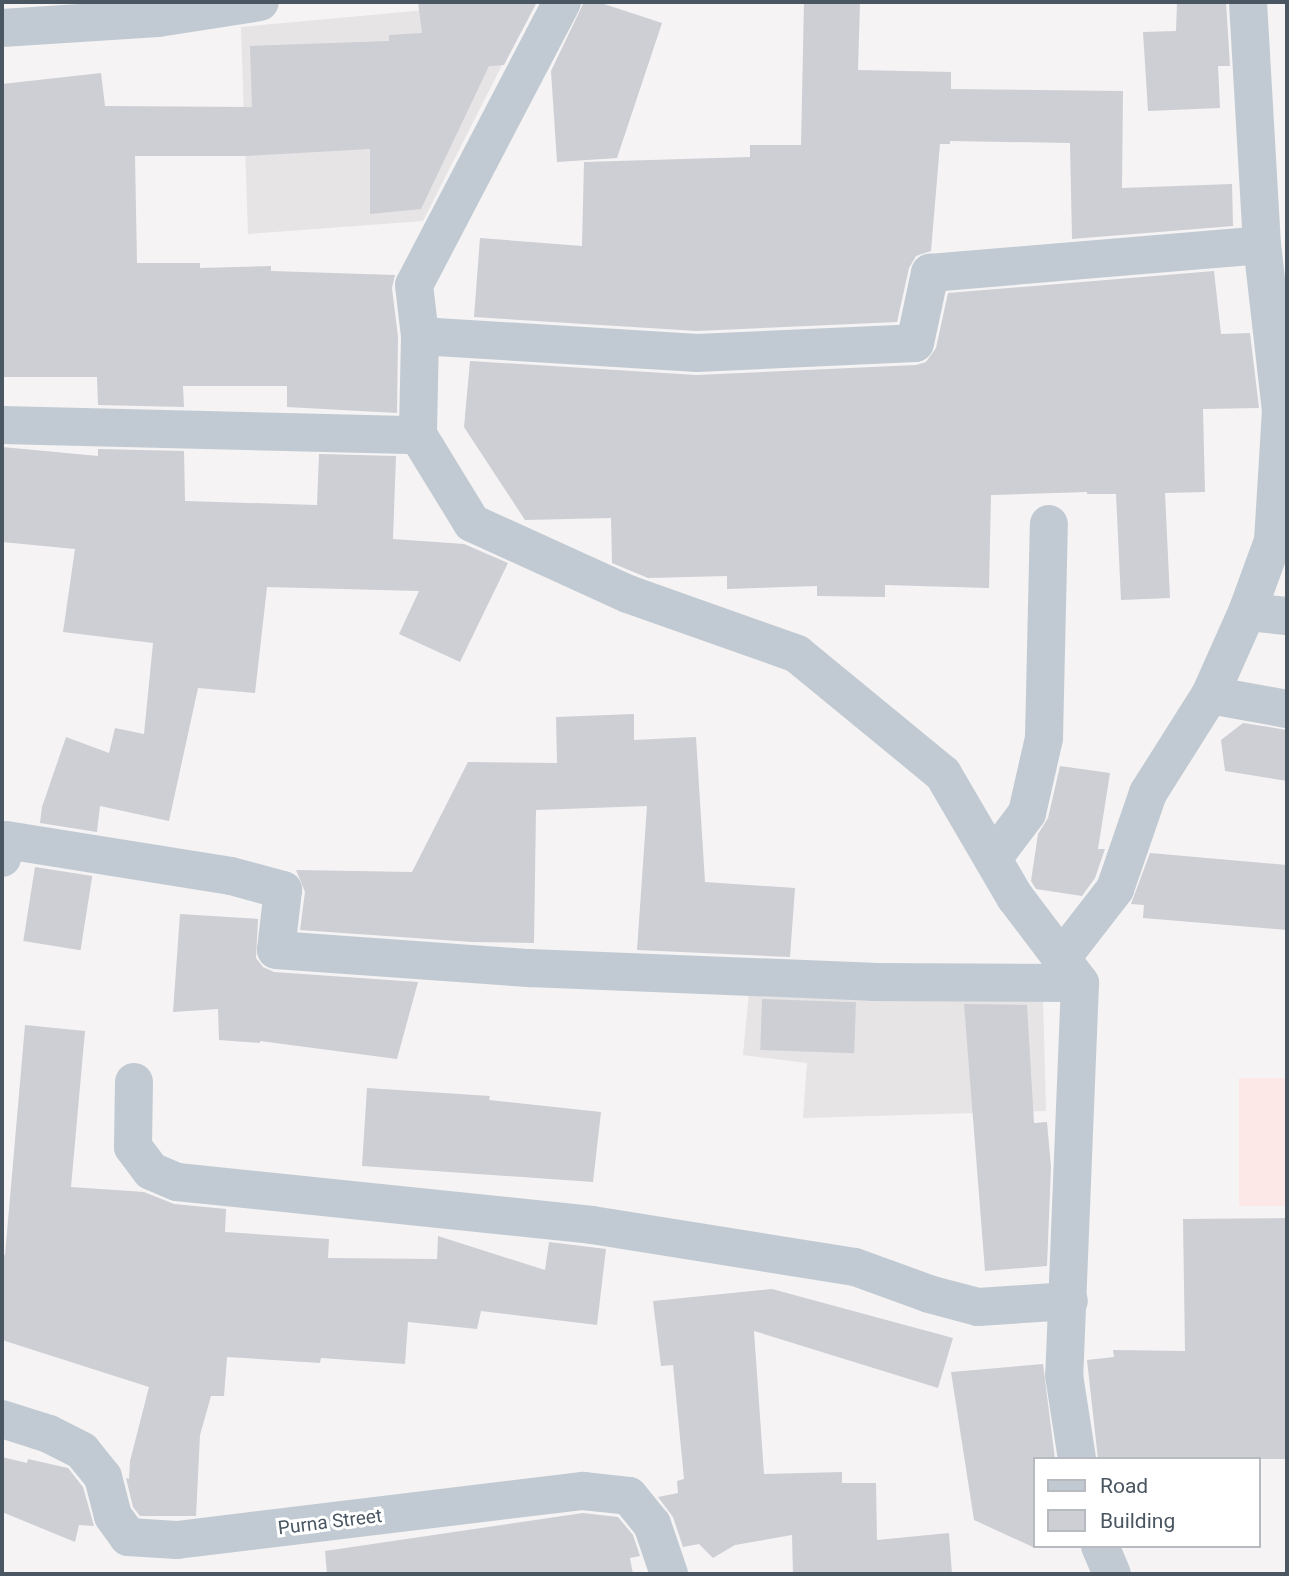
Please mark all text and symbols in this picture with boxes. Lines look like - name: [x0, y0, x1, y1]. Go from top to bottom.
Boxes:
- legend: [1034, 1457, 1261, 1548]
- text: Road: [1100, 1474, 1148, 1498]
- street label: Purna Street: [277, 1504, 383, 1540]
- text: Building: [1100, 1509, 1175, 1533]

